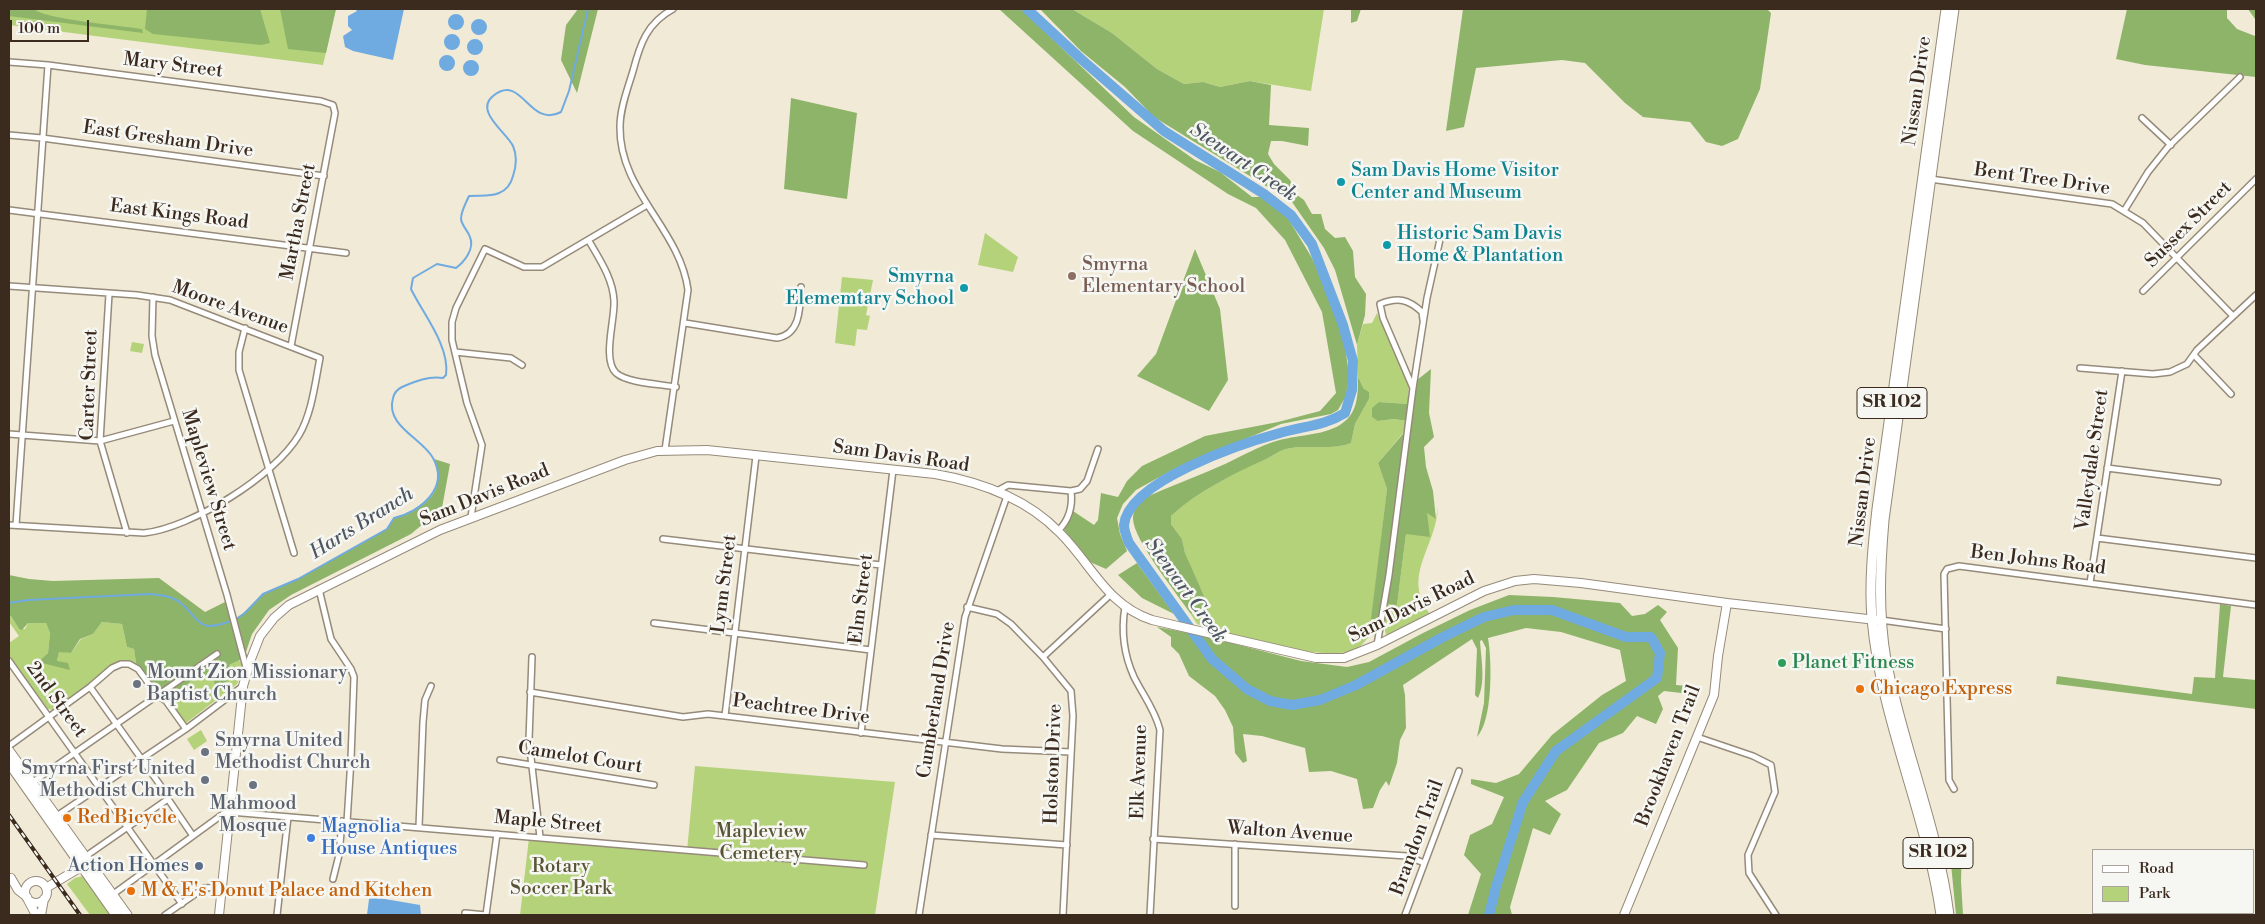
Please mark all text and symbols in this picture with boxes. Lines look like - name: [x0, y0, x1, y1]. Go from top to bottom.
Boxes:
- scale bar: [12, 10, 91, 42]
- text: 100 m: [18, 19, 60, 38]
- street label: Nissan Drive: [1899, 35, 1937, 147]
- street label: Mary Street: [122, 49, 224, 83]
- street label: East Gresham Drive: [81, 117, 255, 163]
- water label: Stewart Creek: [1185, 118, 1301, 208]
- street label: Bent Tree Drive: [1973, 159, 2111, 201]
- place label: Sam Davis Home Visitor Center and Museum: [1351, 160, 1559, 204]
- street label: Martha Street: [276, 162, 322, 282]
- marker: Sam Davis Home Visitor Center and Museum: [1335, 176, 1347, 188]
- street label: Sussex Street: [2141, 177, 2237, 273]
- street label: East Kings Road: [108, 195, 250, 235]
- place label: Historic Sam Davis Home & Plantation: [1397, 223, 1563, 267]
- marker: Historic Sam Davis Home & Plantation: [1381, 239, 1393, 251]
- place label: Smyrna Elementary School: [1082, 254, 1245, 298]
- place label: Smyrna Elememtary School: [785, 266, 954, 310]
- marker: Smyrna Elementary School: [1066, 270, 1078, 282]
- street label: Moore Avenue: [169, 276, 291, 340]
- marker: Smyrna Elememtary School: [958, 282, 970, 294]
- street label: Carter Street: [77, 329, 103, 441]
- road number: SR 102: [1857, 388, 1927, 418]
- street label: Valleydale Street: [2072, 388, 2114, 532]
- street label: Mapleview Street: [176, 407, 240, 553]
- street label: Sam Davis Road: [831, 436, 971, 478]
- street label: Nissan Drive: [1846, 436, 1882, 548]
- street label: Sam Davis Road: [417, 460, 553, 532]
- water label: Harts Branch: [306, 483, 418, 565]
- street label: Lynn Street: [708, 533, 742, 635]
- water label: Stewart Creek: [1139, 534, 1231, 648]
- street label: Ben Johns Road: [1969, 541, 2107, 581]
- street label: Elm Street: [845, 552, 879, 646]
- street label: Sam Davis Road: [1345, 568, 1479, 648]
- street label: Cumberland Drive: [913, 620, 961, 780]
- place label: Planet Fitness: [1792, 652, 1914, 674]
- marker: Planet Fitness: [1776, 657, 1788, 669]
- street label: 2nd Street: [21, 658, 91, 742]
- place label: Mount Zion Missionary Baptist Church: [147, 662, 348, 706]
- marker: Mount Zion Missionary Baptist Church: [131, 678, 143, 690]
- place label: Chicago Express: [1870, 678, 2012, 700]
- street label: Brookhaven Trail: [1632, 682, 1706, 830]
- marker: Chicago Express: [1854, 683, 1866, 695]
- street label: Peachtree Drive: [731, 690, 871, 730]
- street label: Holston Drive: [1040, 703, 1068, 825]
- street label: Elk Avenue: [1127, 724, 1153, 820]
- place label: Smyrna United Methodist Church: [215, 730, 370, 774]
- street label: Camelot Court: [516, 737, 644, 779]
- marker: Smyrna United Methodist Church: [199, 746, 211, 758]
- place label: Smyrna First United Methodist Church: [21, 758, 195, 802]
- marker: Smyrna First United Methodist Church: [199, 774, 211, 786]
- street label: Brandon Trail: [1387, 777, 1449, 899]
- marker: Mahmood Mosque: [247, 779, 259, 791]
- place label: Mahmood Mosque: [210, 793, 296, 837]
- place label: Red Bicycle: [77, 807, 177, 829]
- street label: Maple Street: [493, 807, 603, 839]
- marker: Red Bicycle: [61, 812, 73, 824]
- place label: Magnolia House Antiques: [321, 816, 457, 860]
- street label: Walton Avenue: [1226, 817, 1354, 849]
- park label: Mapleview Cemetery: [716, 821, 806, 865]
- marker: Magnolia House Antiques: [305, 832, 317, 844]
- road number: SR 102: [1903, 838, 1973, 868]
- legend: [2092, 849, 2255, 914]
- place label: Action Homes: [68, 855, 189, 877]
- park label: Rotary Soccer Park: [510, 856, 612, 900]
- text: Road: [2139, 859, 2174, 878]
- marker: Action Homes: [193, 860, 205, 872]
- place label: M & E's Donut Palace and Kitchen: [141, 880, 432, 902]
- text: Park: [2139, 884, 2170, 903]
- marker: M & E's Donut Palace and Kitchen: [125, 885, 137, 897]

